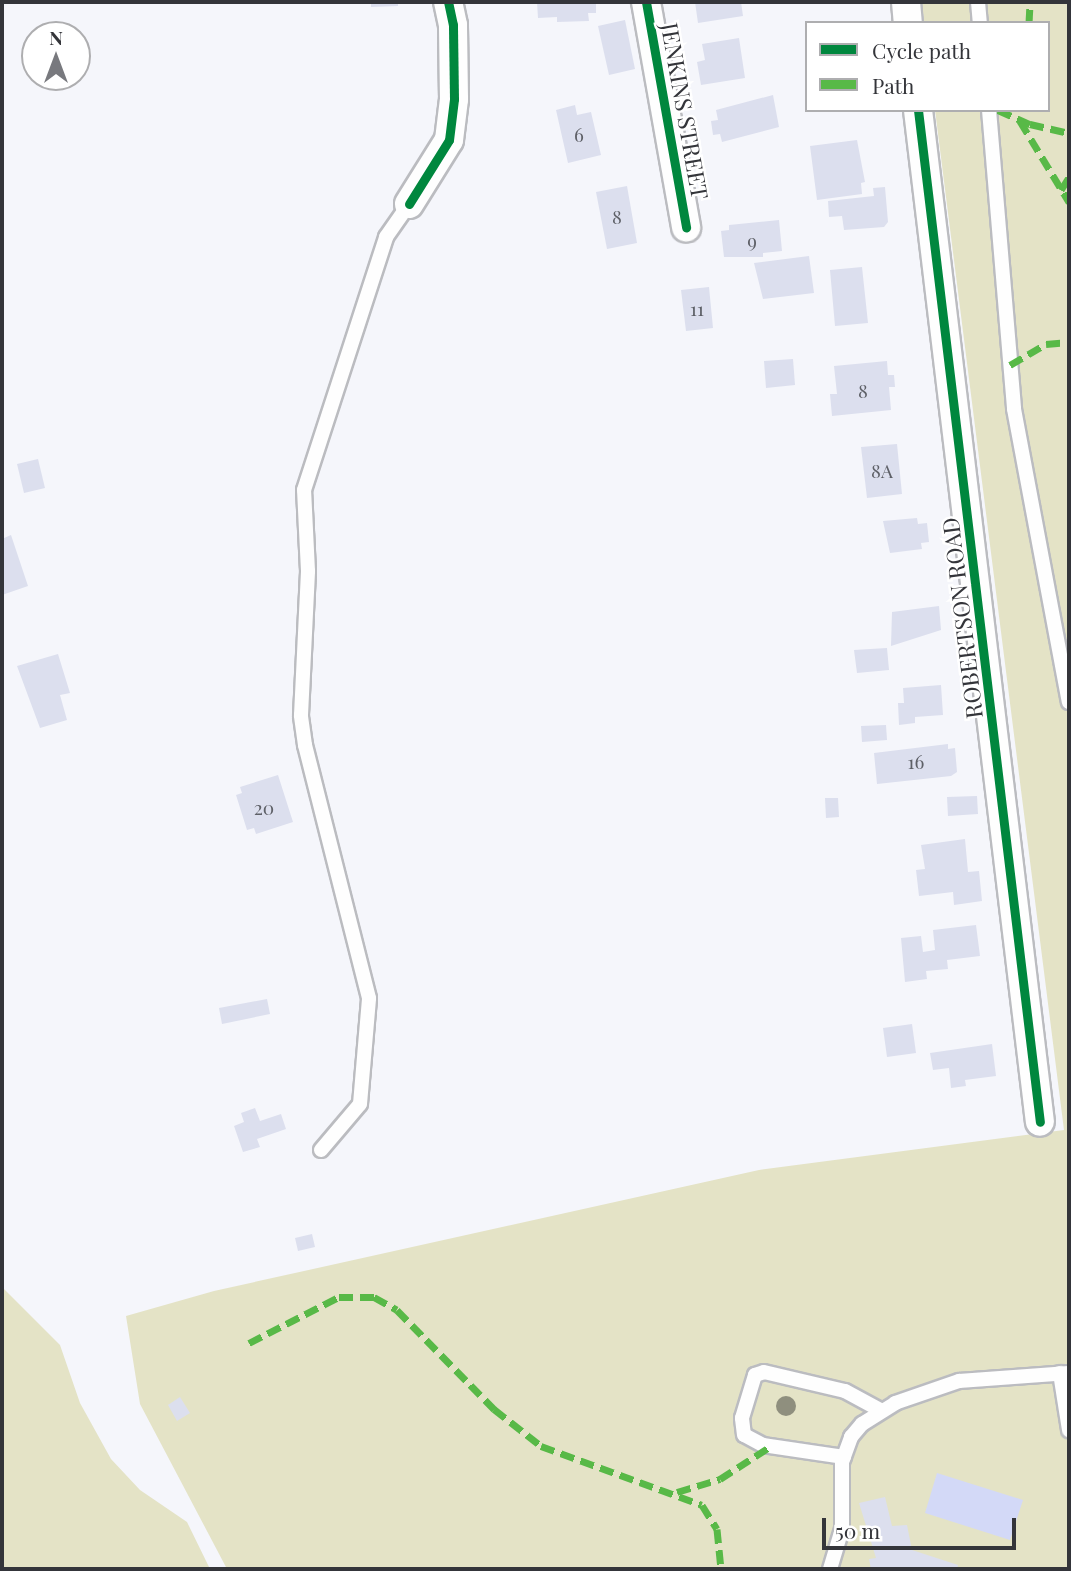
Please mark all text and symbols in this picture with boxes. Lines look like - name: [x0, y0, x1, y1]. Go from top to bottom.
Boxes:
- north arrow: [21, 21, 91, 91]
- street label: JENKINS STREET: [656, 21, 714, 201]
- legend: [805, 21, 1050, 112]
- text: N: [49, 24, 63, 50]
- text: Cycle path: [872, 36, 971, 64]
- text: Path: [872, 71, 914, 99]
- house number: 6: [574, 124, 584, 146]
- house number: 8: [612, 206, 622, 228]
- house number: 9: [747, 230, 757, 252]
- house number: 11: [690, 298, 704, 320]
- house number: 8: [858, 380, 868, 402]
- house number: 8A: [871, 460, 893, 482]
- street label: ROBERTSON ROAD: [936, 516, 988, 720]
- house number: 16: [908, 751, 924, 773]
- house number: 20: [254, 797, 274, 819]
- scale bar: [826, 1504, 1020, 1548]
- text: 50 m: [835, 1516, 880, 1544]

